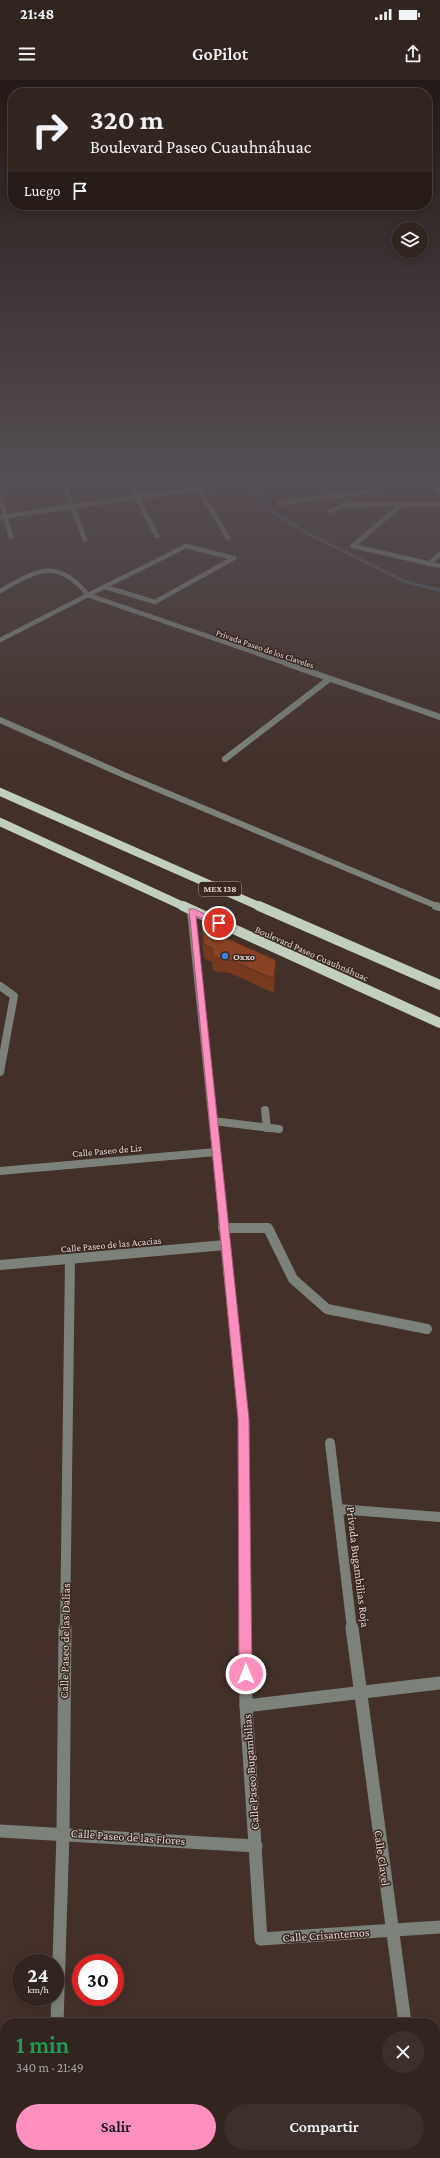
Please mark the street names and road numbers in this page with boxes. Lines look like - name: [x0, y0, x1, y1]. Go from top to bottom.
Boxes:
- street label: Privada Paseo de los Claveles: [215, 627, 316, 671]
- road number: MEX 138: [199, 882, 241, 896]
- street label: Boulevard Paseo Cuauhnáhuac: [253, 923, 371, 984]
- street label: Calle Paseo de Liz: [72, 1142, 142, 1159]
- street label: Calle Paseo de las Acacias: [60, 1235, 162, 1254]
- street label: Privada Bugambilias Roja: [344, 1506, 372, 1629]
- street label: Calle Paseo de las Dalias: [57, 1583, 73, 1699]
- street label: Calle Paseo Bugambilias: [240, 1714, 262, 1830]
- street label: Calle Paseo de las Flores: [70, 1826, 186, 1848]
- street label: Calle Clavel: [371, 1829, 393, 1887]
- street label: Calle Crisantemos: [282, 1925, 370, 1945]

